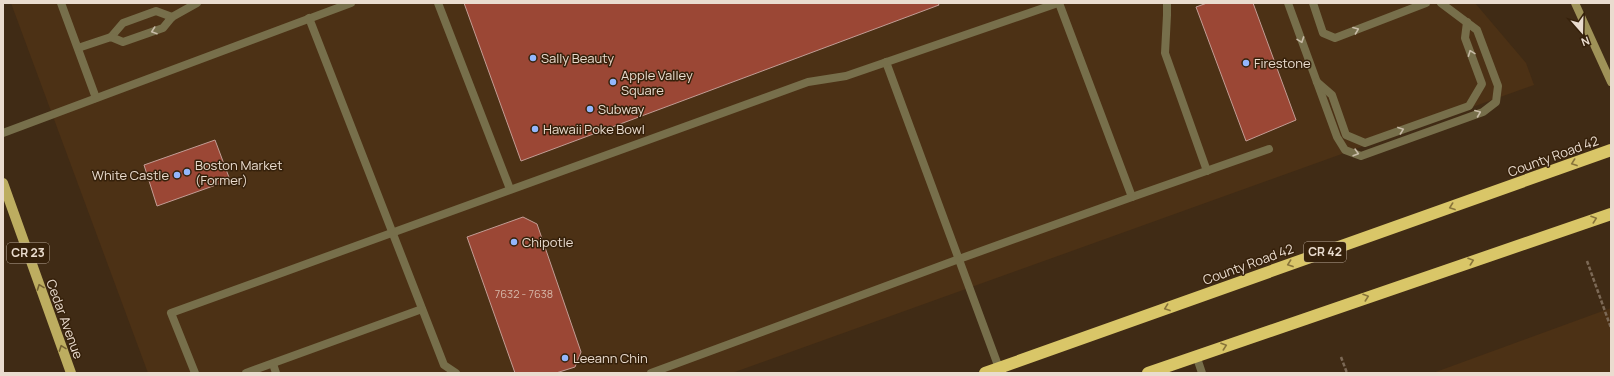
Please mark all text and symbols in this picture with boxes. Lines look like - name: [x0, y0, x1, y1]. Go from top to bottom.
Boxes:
- north arrow: [1562, 12, 1602, 52]
- one-way arrow: [151, 27, 158, 35]
- one-way arrow: [1352, 27, 1359, 35]
- text: N: [1579, 33, 1592, 50]
- one-way arrow: [1297, 36, 1305, 43]
- place label: Sally Beauty: [541, 49, 614, 67]
- one-way arrow: [1467, 50, 1475, 57]
- marker: Sally Beauty: [528, 53, 538, 63]
- place label: Firestone: [1254, 54, 1311, 72]
- marker: Firestone: [1241, 58, 1251, 68]
- place label: Apple Valley Square: [621, 66, 693, 99]
- marker: Apple Valley Square: [608, 77, 618, 87]
- place label: Subway: [598, 100, 645, 118]
- marker: Subway: [585, 104, 595, 114]
- one-way arrow: [1474, 110, 1481, 118]
- place label: Hawaii Poke Bowl: [543, 120, 645, 138]
- marker: Hawaii Poke Bowl: [530, 124, 540, 134]
- one-way arrow: [1398, 127, 1405, 135]
- street label: County Road 42: [1505, 131, 1601, 181]
- one-way arrow: [1352, 148, 1359, 157]
- place label: Boston Market (Former): [195, 156, 282, 189]
- one-way arrow: [1571, 158, 1578, 167]
- place label: White Castle: [92, 166, 169, 184]
- marker: Boston Market (Former): [182, 167, 192, 177]
- marker: White Castle: [172, 170, 182, 180]
- one-way arrow: [1448, 202, 1455, 210]
- one-way arrow: [1590, 216, 1597, 224]
- place label: Chipotle: [522, 233, 574, 251]
- marker: Chipotle: [509, 237, 519, 247]
- street label: County Road 42: [1200, 239, 1296, 289]
- road number: CR 42: [1304, 242, 1346, 262]
- road number: CR 23: [7, 243, 49, 263]
- one-way arrow: [1467, 257, 1474, 266]
- one-way arrow: [1286, 260, 1293, 268]
- street label: Cedar Avenue: [42, 277, 88, 362]
- one-way arrow: [36, 283, 45, 290]
- house number: 7632 - 7638: [495, 286, 553, 301]
- one-way arrow: [1363, 293, 1370, 302]
- one-way arrow: [1164, 303, 1171, 312]
- one-way arrow: [1221, 342, 1228, 350]
- one-way arrow: [58, 345, 67, 352]
- place label: Leeann Chin: [573, 349, 648, 367]
- marker: Leeann Chin: [560, 353, 570, 363]

